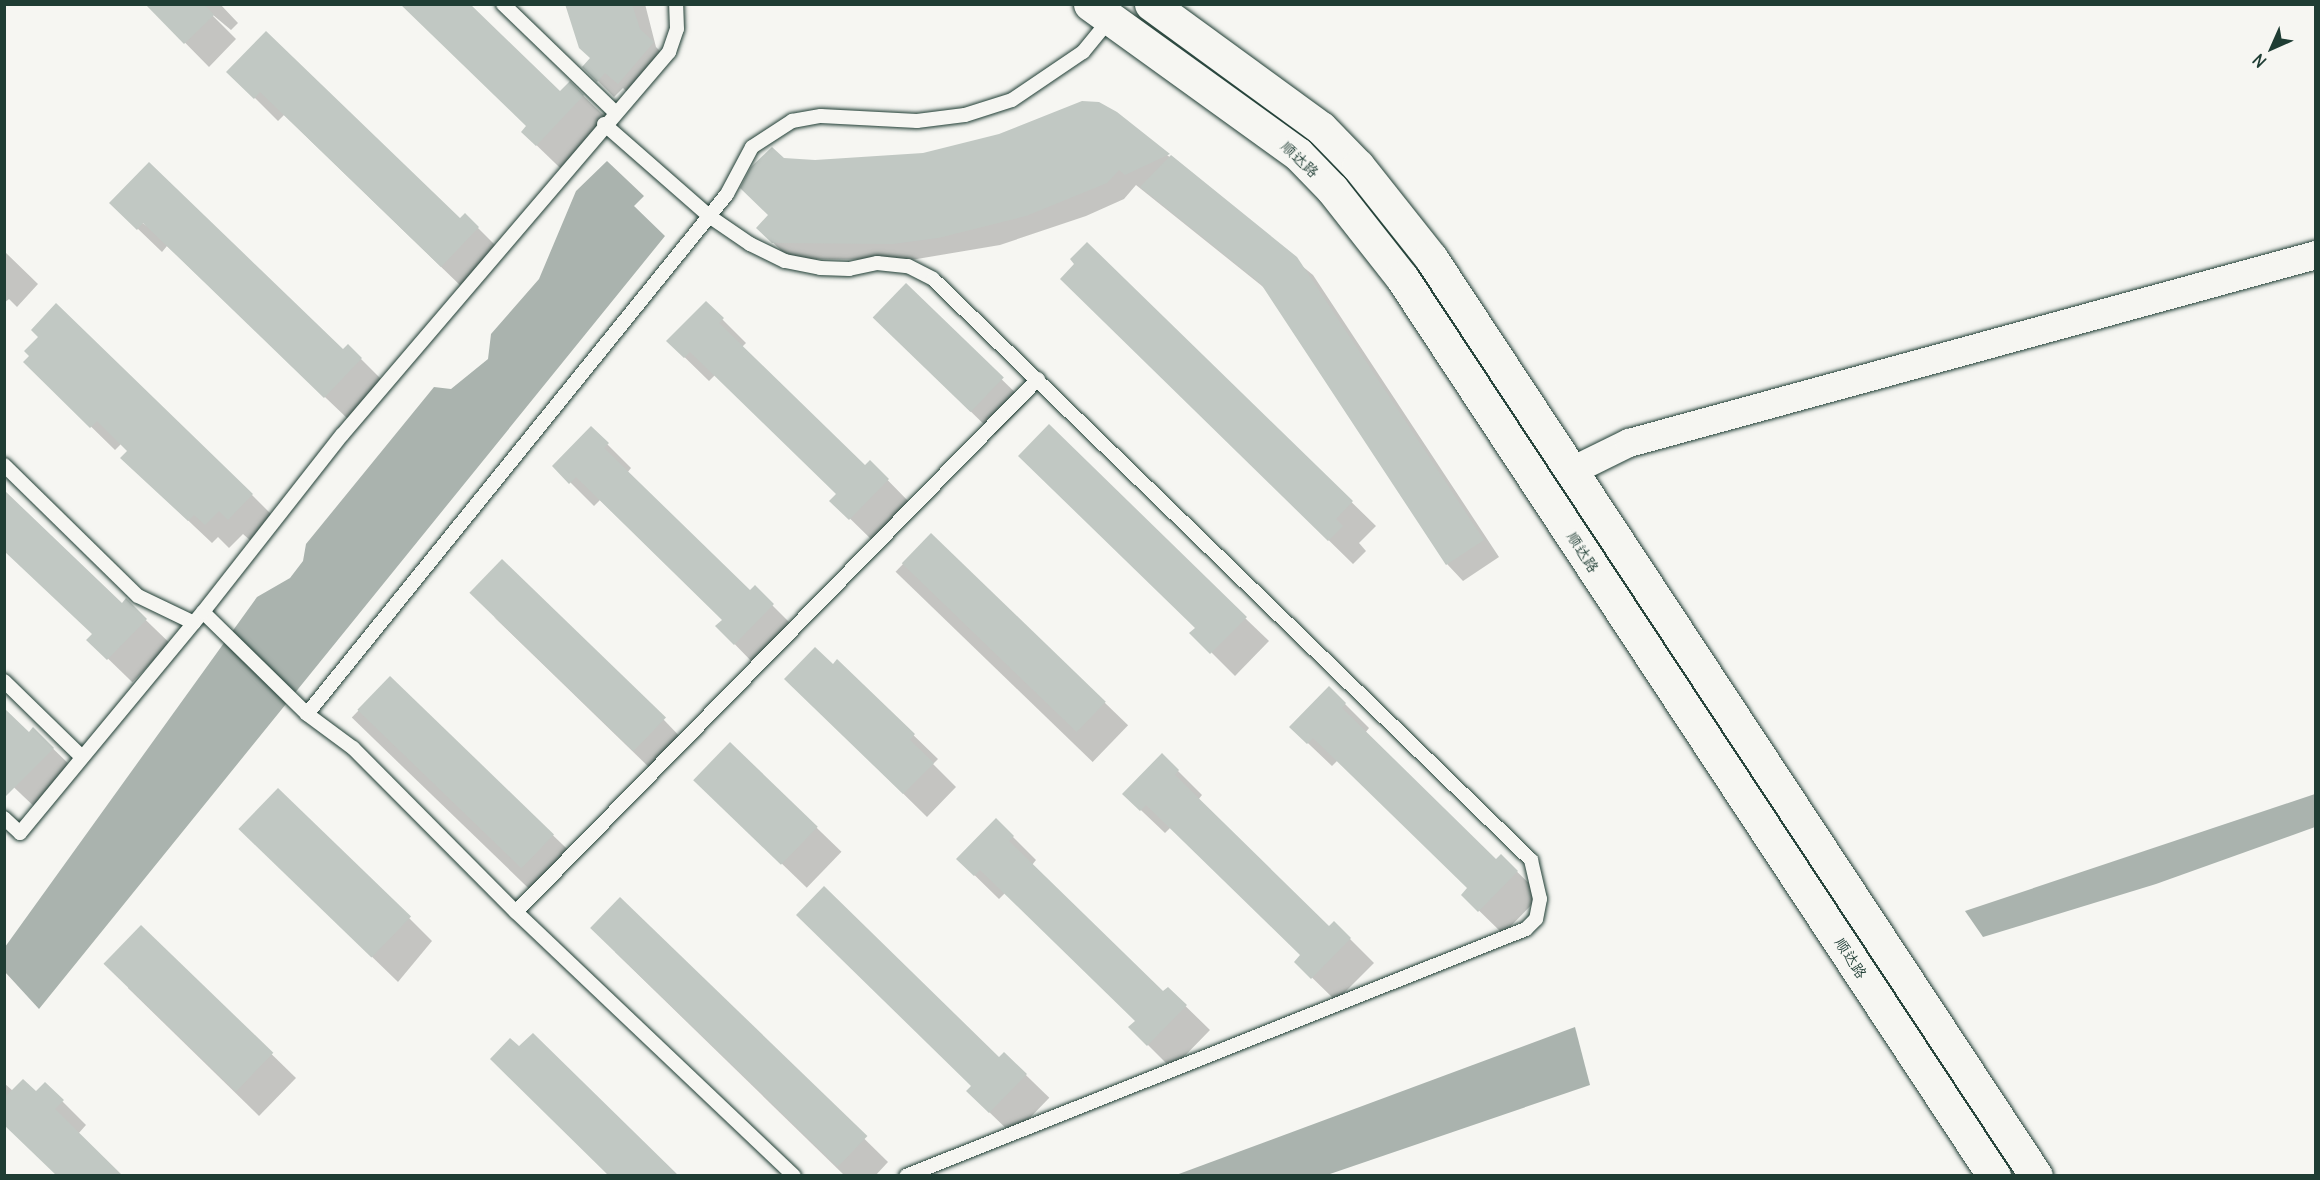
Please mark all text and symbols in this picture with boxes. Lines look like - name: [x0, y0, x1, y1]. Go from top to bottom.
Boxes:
- north arrow: [2242, 18, 2302, 78]
- text: N: [2248, 50, 2270, 72]
- street label: 顺达路: [1277, 137, 1323, 181]
- street label: 顺达路: [1563, 528, 1603, 576]
- street label: 顺达路: [1831, 934, 1871, 982]

